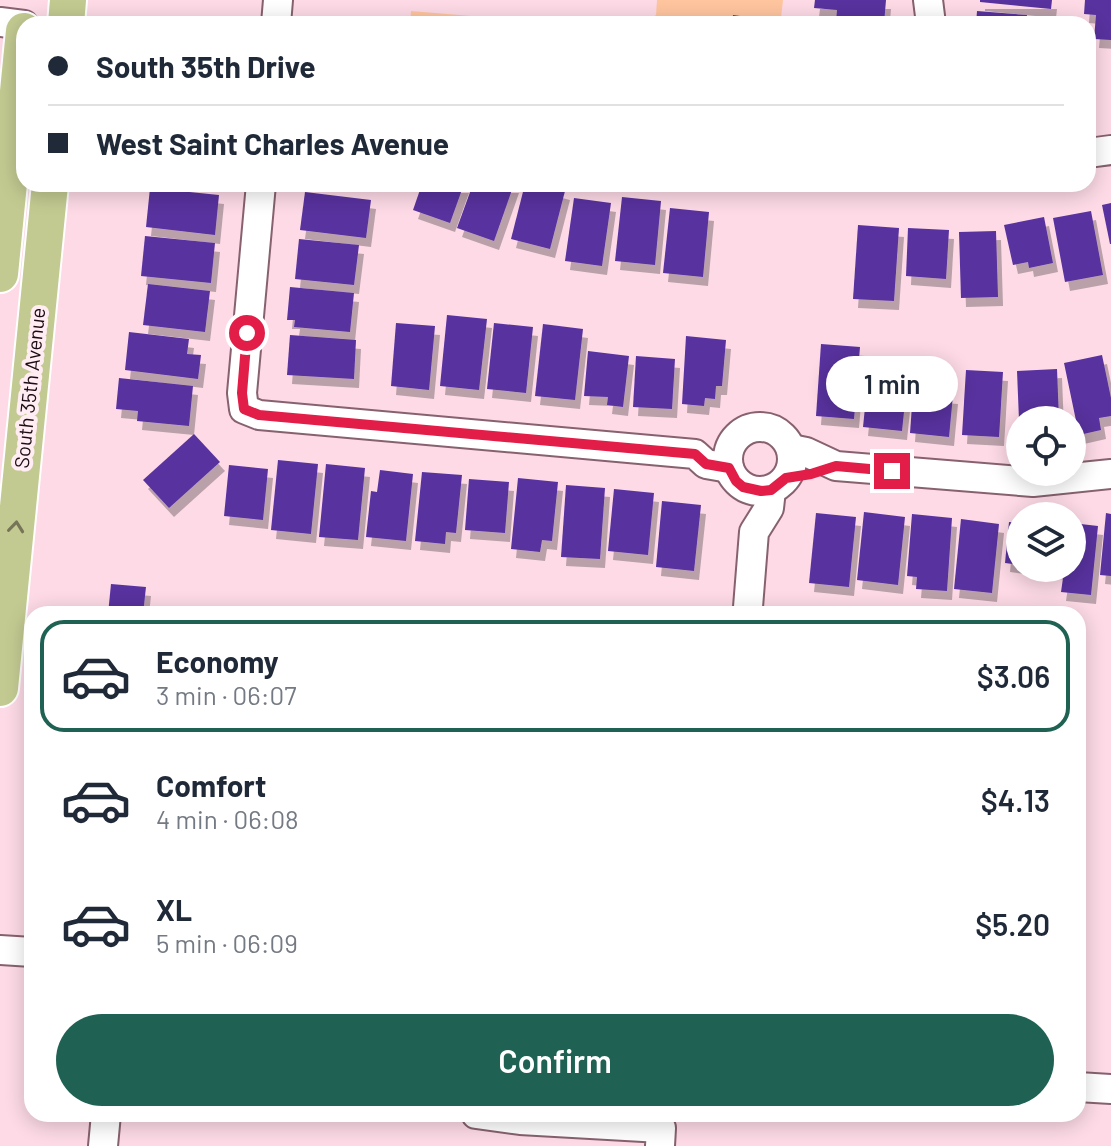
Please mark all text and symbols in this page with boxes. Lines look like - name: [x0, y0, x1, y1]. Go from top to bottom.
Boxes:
- text: South 35th Drive: [96, 48, 316, 84]
- text: West Saint Charles Avenue: [96, 125, 449, 161]
- street label: South 35th Avenue: [9, 306, 49, 469]
- route start: [229, 315, 265, 351]
- callout: 1 min: [826, 355, 958, 411]
- text: 1 min: [864, 368, 920, 399]
- map controls: [1006, 406, 1086, 582]
- button: locate: [1006, 406, 1086, 486]
- route end: [874, 453, 910, 489]
- button: layers: [1006, 502, 1086, 582]
- one-way arrow: [7, 520, 24, 533]
- icon: car: [60, 640, 132, 712]
- text: Economy: [156, 643, 279, 679]
- text: $3.06: [977, 658, 1050, 694]
- text: 3 min · 06:07: [156, 679, 296, 710]
- icon: car: [60, 764, 132, 836]
- text: Comfort: [156, 767, 266, 803]
- text: $4.13: [981, 782, 1050, 818]
- text: 4 min · 06:08: [156, 803, 299, 834]
- icon: car: [60, 888, 132, 960]
- text: XL: [156, 891, 192, 927]
- text: $5.20: [975, 906, 1050, 942]
- text: 5 min · 06:09: [156, 927, 298, 958]
- button: Confirm: [56, 1014, 1054, 1106]

